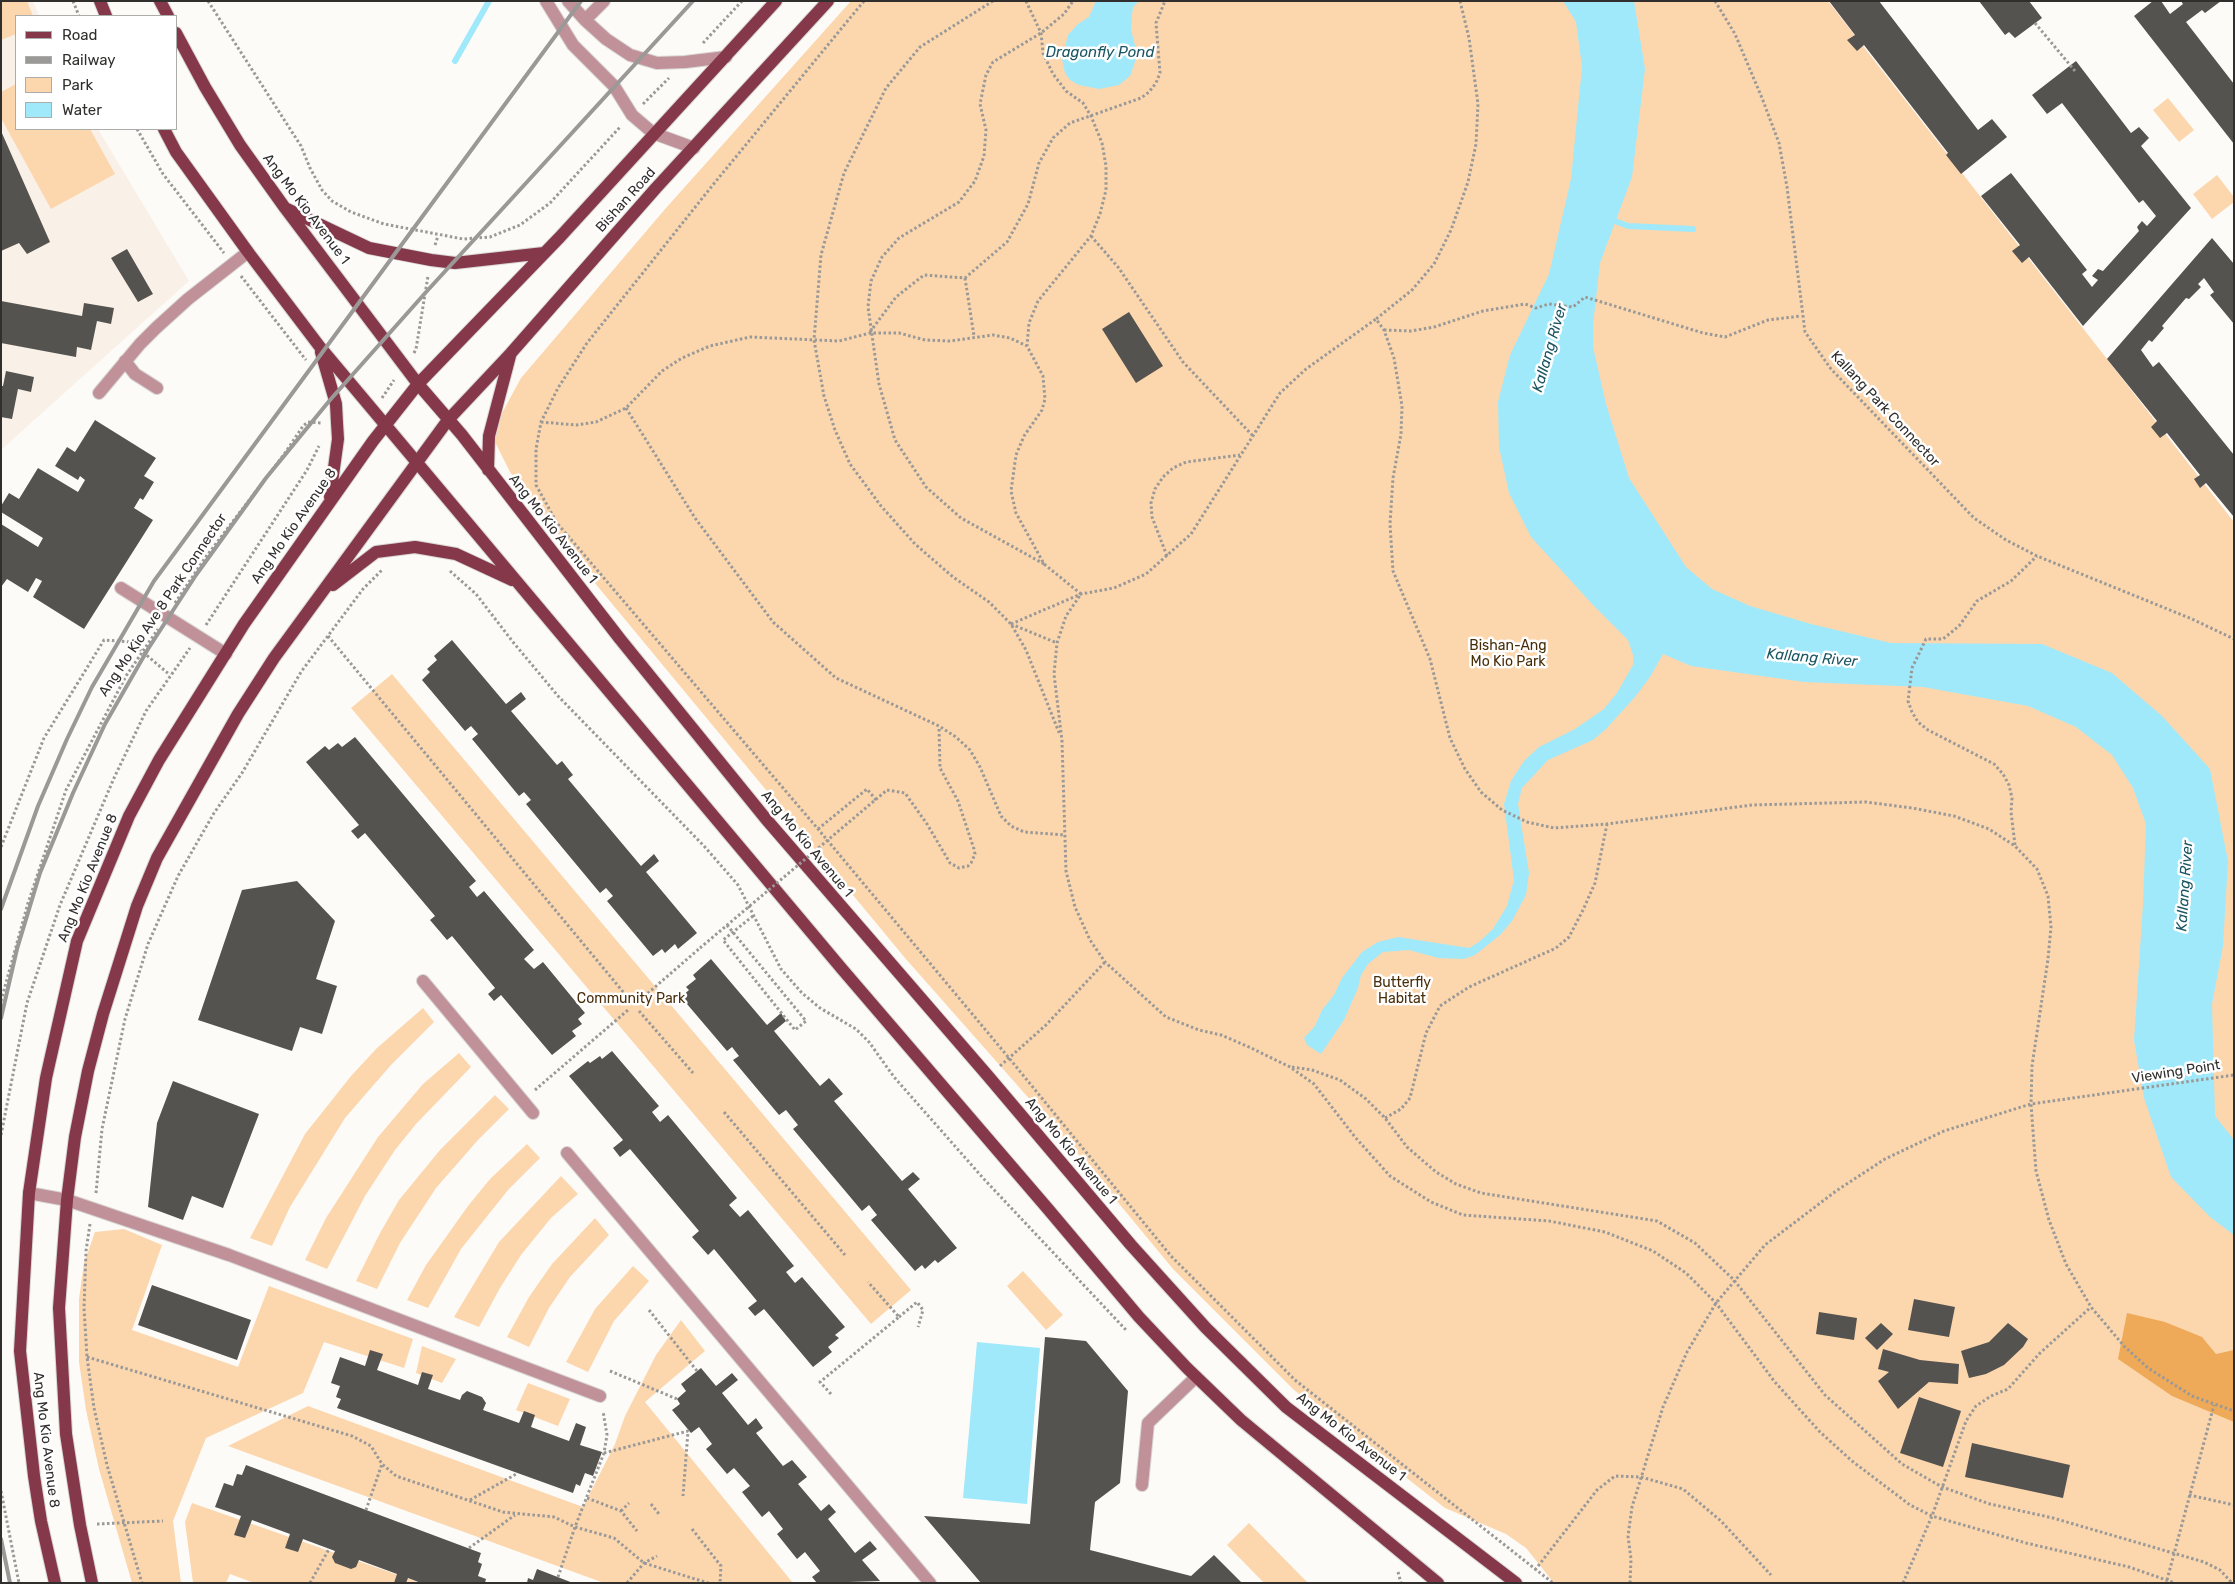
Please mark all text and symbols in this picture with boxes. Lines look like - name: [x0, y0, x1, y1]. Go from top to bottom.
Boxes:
- legend: [15, 15, 178, 130]
- text: Road: [62, 26, 98, 44]
- water label: Dragonfly Pond: [1046, 44, 1154, 62]
- text: Railway: [62, 51, 116, 69]
- text: Park: [62, 76, 93, 94]
- text: Water: [62, 101, 102, 119]
- street label: Ang Mo Kio Avenue 1: [259, 150, 353, 268]
- street label: Bishan Road: [593, 164, 659, 236]
- water label: Kallang River: [1529, 302, 1571, 394]
- street label: Kallang Park Connector: [1827, 348, 1943, 470]
- street label: Ang Mo Kio Avenue 8: [248, 465, 340, 587]
- street label: Ang Mo Kio Avenue 1: [505, 471, 601, 587]
- street label: Ang Mo Kio Ave 8 Park Connector: [95, 510, 231, 700]
- park label: Bishan-Ang Mo Kio Park: [1469, 638, 1547, 670]
- water label: Kallang River: [1766, 645, 1858, 671]
- street label: Ang Mo Kio Avenue 1: [758, 787, 856, 901]
- street label: Ang Mo Kio Avenue 8: [55, 811, 121, 945]
- water label: Kallang River: [2173, 840, 2197, 932]
- park label: Butterfly Habitat: [1373, 975, 1431, 1008]
- park label: Community Park: [577, 991, 685, 1007]
- street label: Viewing Point: [2131, 1057, 2221, 1087]
- street label: Ang Mo Kio Avenue 1: [1022, 1094, 1120, 1208]
- street label: Ang Mo Kio Avenue 8: [29, 1371, 63, 1509]
- street label: Ang Mo Kio Avenue 1: [1293, 1389, 1409, 1485]

